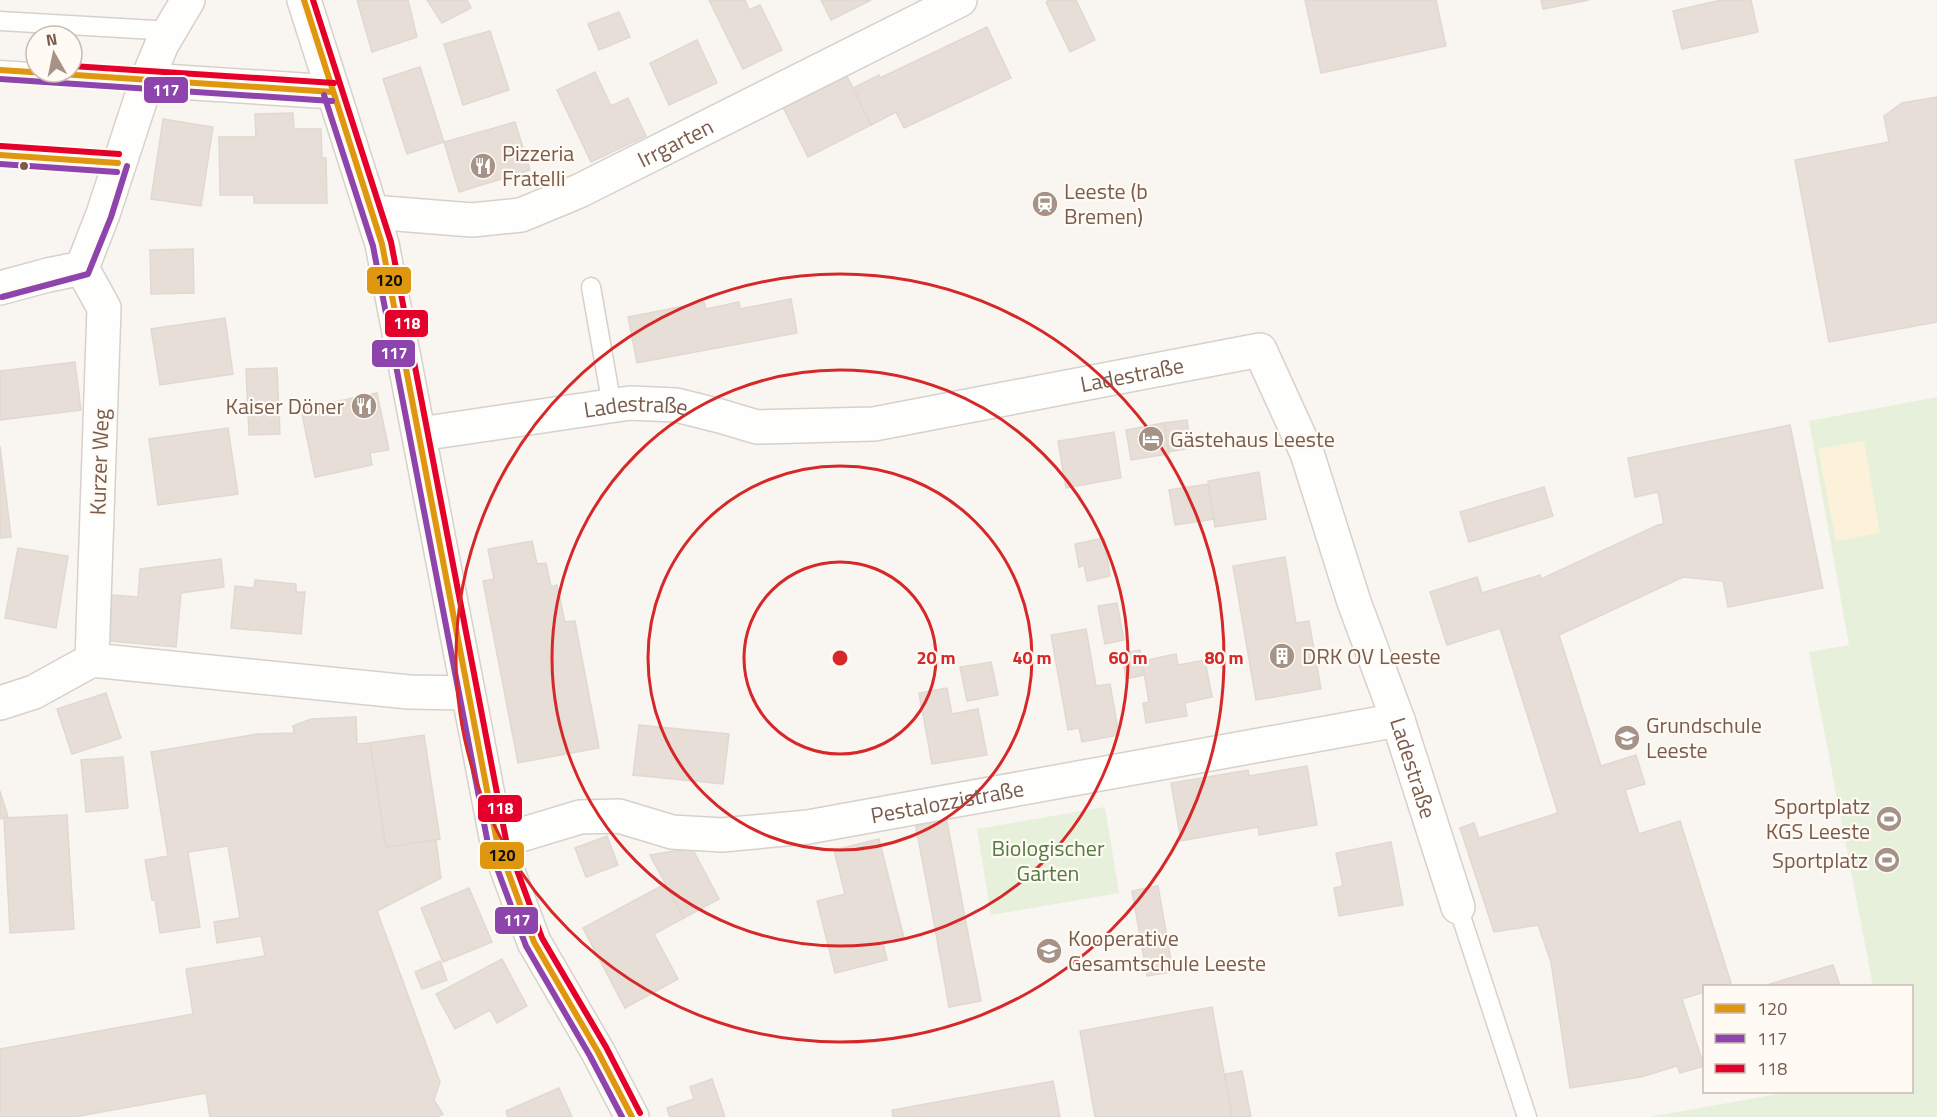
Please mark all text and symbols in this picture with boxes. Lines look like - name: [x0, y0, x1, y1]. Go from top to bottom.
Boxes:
- north arrow: [24, 24, 84, 84]
- text: N: [44, 26, 59, 52]
- line badge: 117: [143, 76, 189, 104]
- text: 117: [153, 78, 179, 102]
- street label: Irrgarten: [631, 109, 719, 176]
- place label: Pizzeria Fratelli: [502, 136, 574, 195]
- restaurant icon: Pizzeria Fratelli: [468, 151, 498, 181]
- unlabelled marker: [18, 160, 30, 172]
- place label: Leeste (b Bremen): [1064, 174, 1148, 233]
- station icon: Leeste (b Bremen): [1030, 189, 1060, 219]
- line badge: 120: [366, 266, 412, 295]
- text: 120: [376, 268, 402, 292]
- line badge: 118: [384, 309, 429, 338]
- text: 118: [394, 311, 420, 335]
- line badge: 117: [371, 339, 416, 368]
- text: 117: [381, 341, 407, 365]
- street label: Ladestraße: [1077, 348, 1187, 401]
- street label: Ladestraße: [581, 386, 692, 427]
- place label: Kaiser Döner: [226, 389, 344, 423]
- restaurant icon: Kaiser Döner: [349, 391, 379, 421]
- street label: Kurzer Weg: [80, 408, 118, 516]
- place label: Gästehaus Leeste: [1170, 422, 1335, 456]
- hotel icon: Gästehaus Leeste: [1136, 424, 1166, 454]
- place label: DRK OV Leeste: [1302, 639, 1441, 673]
- building icon: DRK OV Leeste: [1267, 641, 1297, 671]
- text: 20 m: [916, 644, 956, 671]
- text: 40 m: [1012, 644, 1052, 671]
- text: 60 m: [1108, 644, 1148, 671]
- text: 80 m: [1204, 644, 1244, 671]
- centre of rings: [830, 648, 850, 668]
- place label: Grundschule Leeste: [1646, 708, 1762, 767]
- street label: Ladestraße: [1381, 713, 1446, 823]
- school or university icon: Grundschule Leeste: [1612, 723, 1642, 753]
- street label: Pestalozzistraße: [868, 771, 1026, 832]
- place label: Sportplatz KGS Leeste: [1766, 789, 1870, 848]
- line badge: 118: [477, 794, 523, 823]
- text: 118: [487, 796, 513, 820]
- sports icon: Sportplatz KGS Leeste: [1874, 804, 1904, 834]
- park label: Biologischer Garten: [991, 831, 1105, 890]
- line badge: 120: [479, 841, 525, 870]
- text: 120: [489, 843, 515, 867]
- place label: Sportplatz: [1772, 843, 1868, 877]
- sports icon: Sportplatz: [1872, 845, 1902, 875]
- line badge: 117: [494, 906, 539, 935]
- text: 117: [504, 908, 530, 932]
- place label: Kooperative Gesamtschule Leeste: [1068, 921, 1266, 980]
- school or university icon: Kooperative Gesamtschule Leeste: [1034, 936, 1064, 966]
- legend: [1703, 985, 1913, 1093]
- text: 120: [1757, 995, 1787, 1022]
- text: 117: [1757, 1025, 1787, 1052]
- text: 118: [1757, 1055, 1787, 1082]

